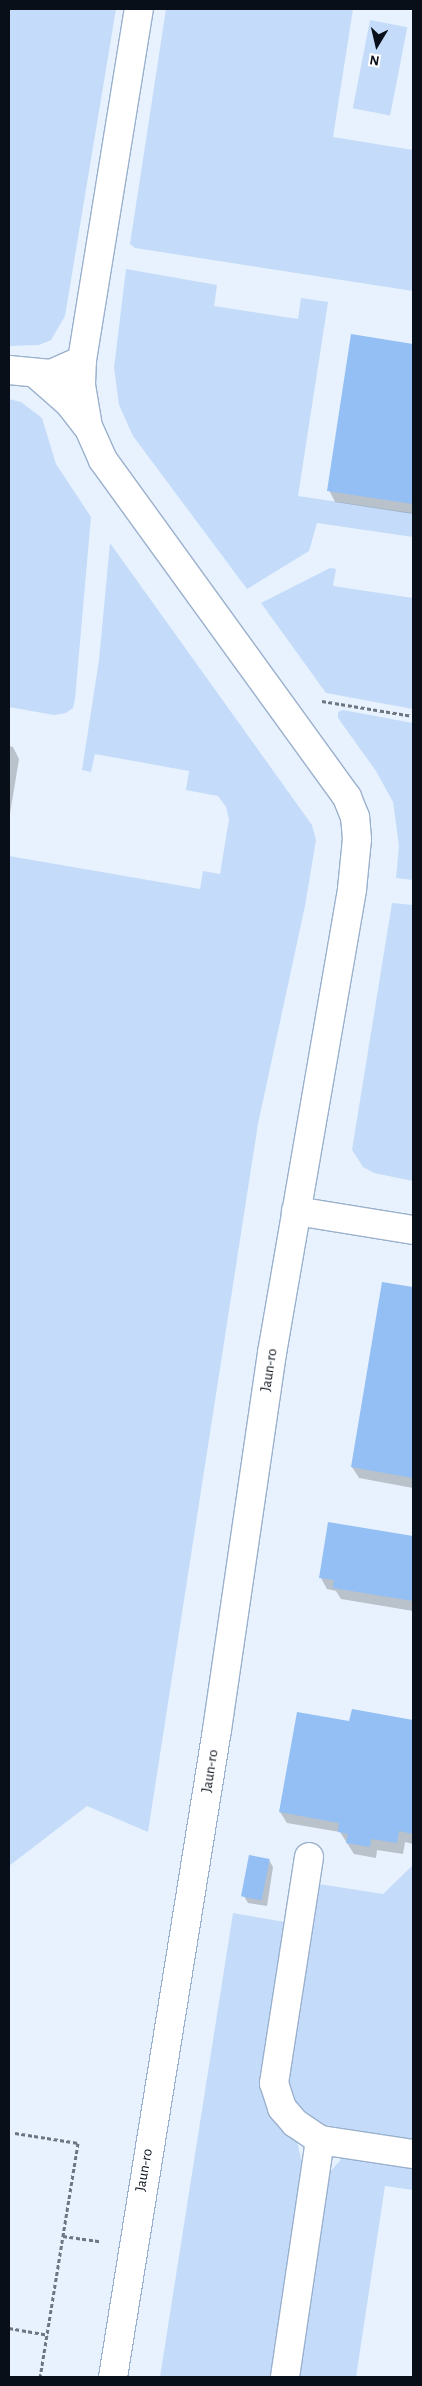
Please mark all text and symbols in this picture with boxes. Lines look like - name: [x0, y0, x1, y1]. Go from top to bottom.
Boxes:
- north arrow: [352, 20, 402, 70]
- text: N: [369, 52, 381, 67]
- street label: Jaun-ro: [257, 1347, 281, 1393]
- street label: Jaun-ro: [198, 1748, 222, 1794]
- street label: Jaun-ro: [131, 2147, 157, 2193]

